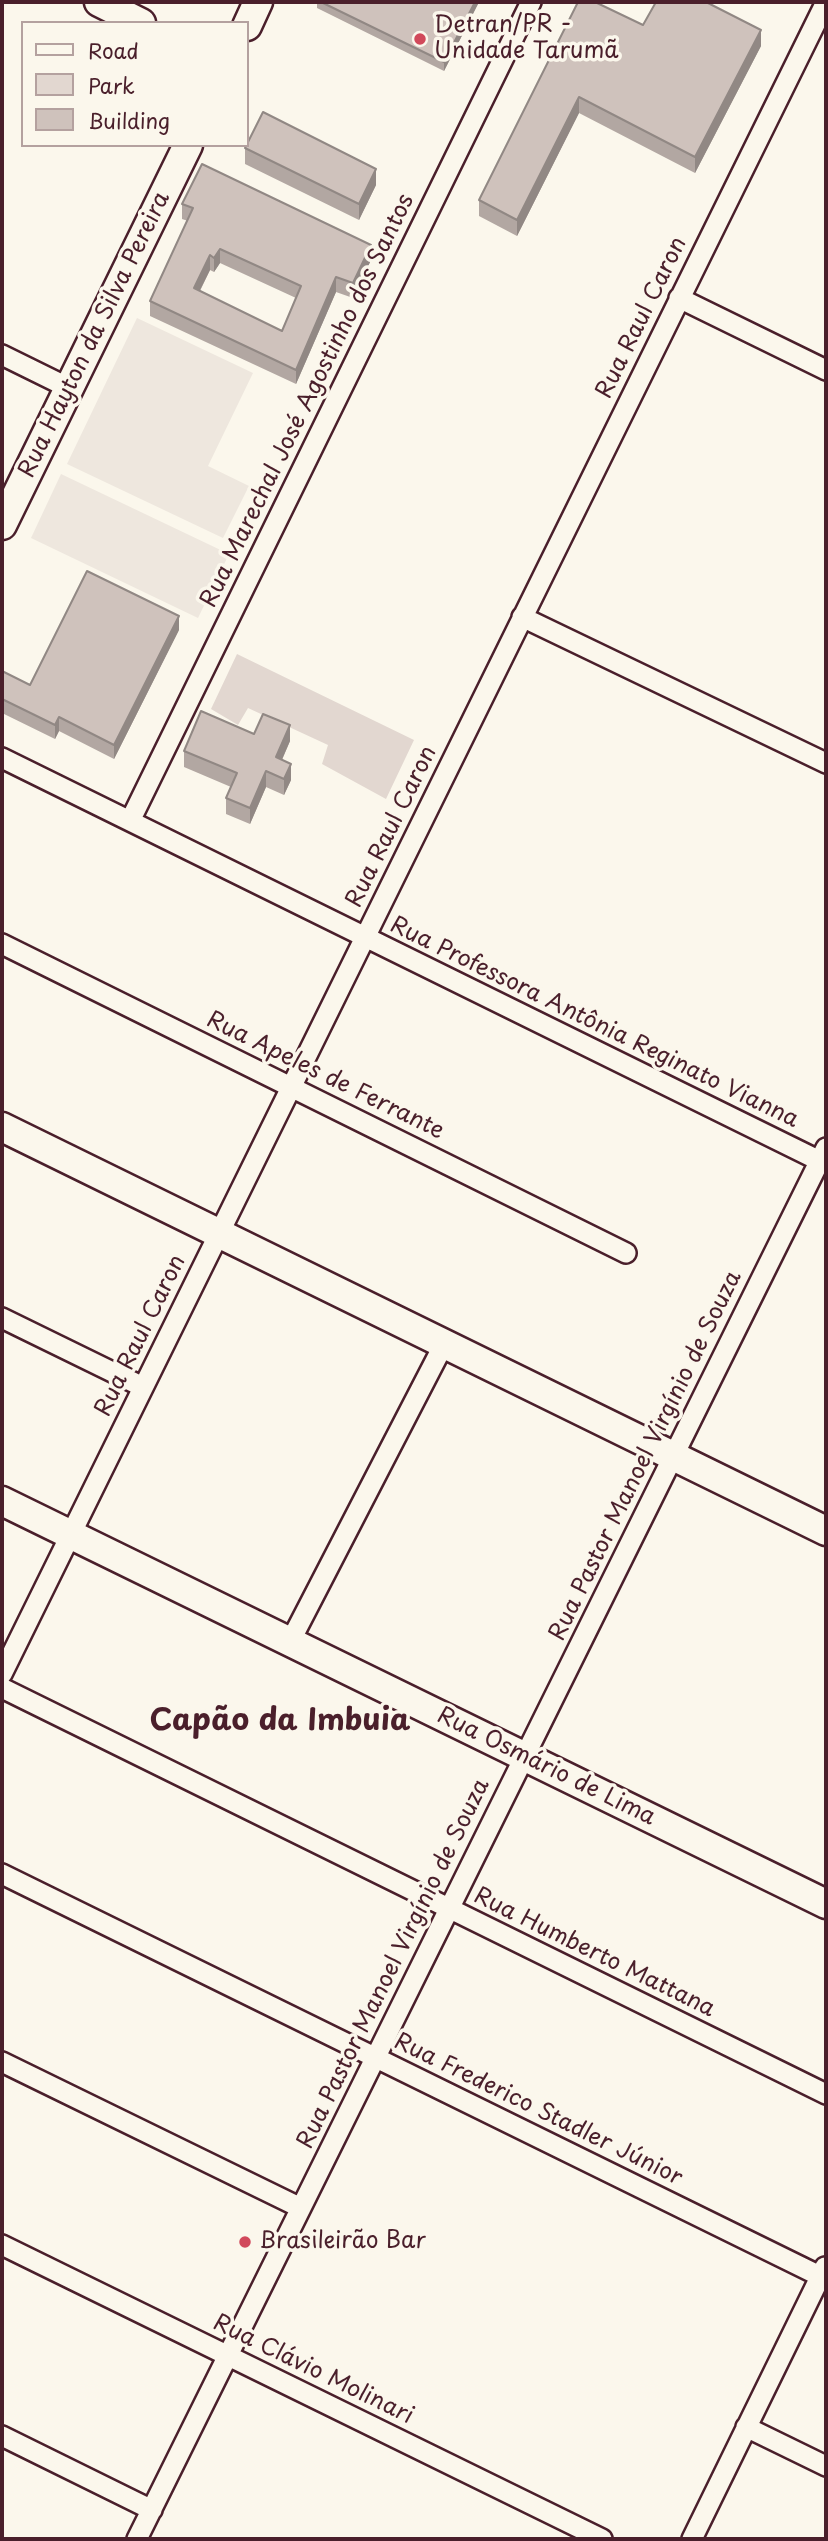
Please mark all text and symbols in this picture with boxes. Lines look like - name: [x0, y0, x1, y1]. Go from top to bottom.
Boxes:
- place label: Detran/PR - Unidade Tarumã: [434, 12, 619, 66]
- legend: [21, 21, 248, 147]
- marker: Detran/PR - Unidade Tarumã: [412, 31, 428, 47]
- text: Road: [88, 34, 139, 66]
- text: Park: [88, 69, 135, 101]
- text: Building: [88, 104, 170, 136]
- street label: Rua Hayton da Silva Pereira: [14, 187, 176, 483]
- street label: Rua Marechal José Agostinho dos Santos: [196, 190, 420, 612]
- street label: Rua Raul Caron: [591, 233, 693, 403]
- street label: Rua Raul Caron: [341, 742, 443, 912]
- street label: Rua Professora Antônia Reginato Vianna: [385, 912, 803, 1134]
- street label: Rua Apeles de Ferrante: [202, 1006, 448, 1146]
- street label: Rua Raul Caron: [90, 1251, 192, 1421]
- street label: Rua Pastor Manoel Virgínio de Souza: [544, 1267, 748, 1645]
- street label: Rua Osmário de Lima: [432, 1702, 660, 1832]
- district label: Capão da Imbuia: [150, 1704, 410, 1740]
- street label: Rua Pastor Manoel Virgínio de Souza: [292, 1775, 496, 2153]
- street label: Rua Humberto Mattana: [469, 1883, 719, 2023]
- street label: Rua Frederico Stadler Júnior: [389, 2028, 687, 2192]
- place label: Brasileirão Bar: [259, 2228, 426, 2256]
- marker: Brasileirão Bar: [237, 2234, 253, 2250]
- street label: Rua Clávio Molinari: [208, 2309, 418, 2431]

